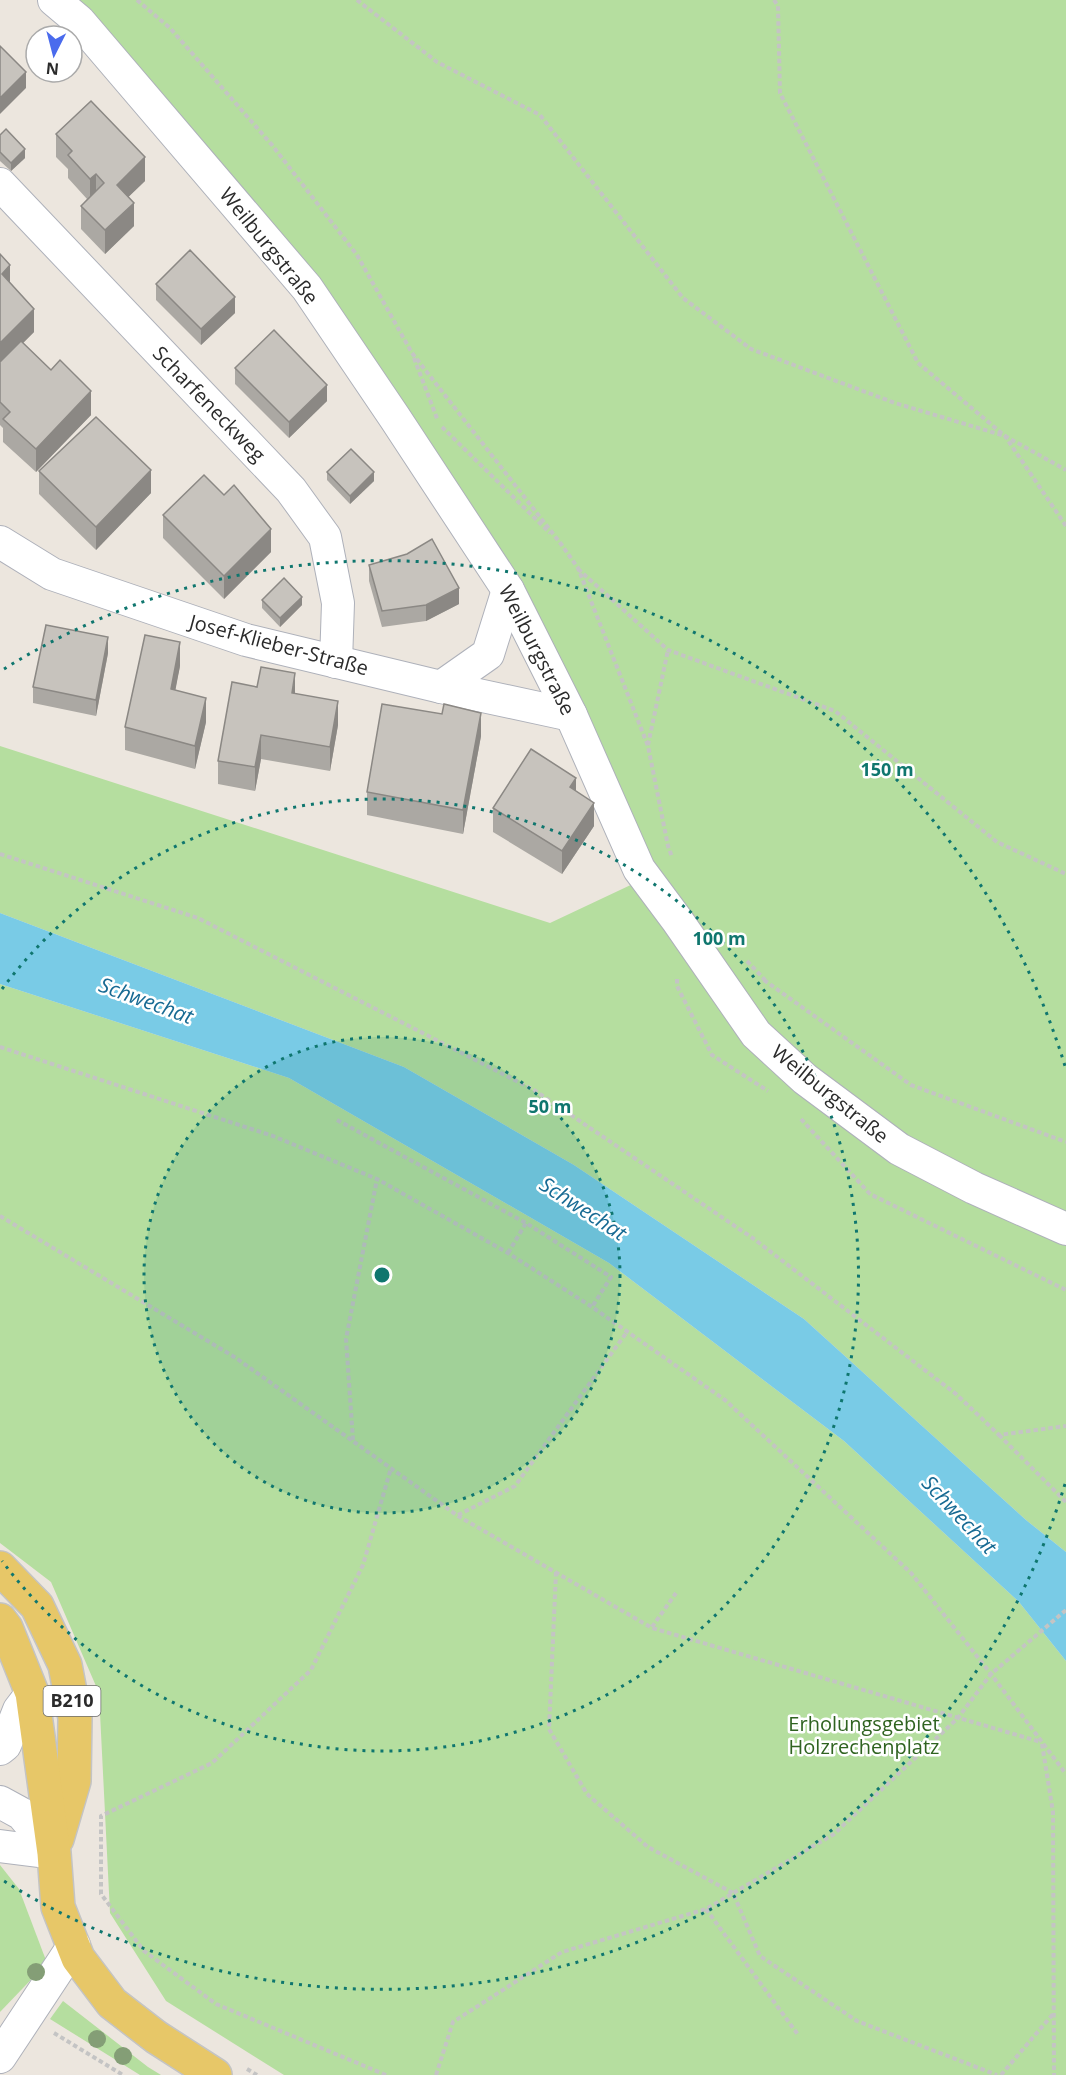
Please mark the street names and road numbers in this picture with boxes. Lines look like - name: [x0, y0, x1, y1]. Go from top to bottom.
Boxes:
- street label: Weilburgstraße: [214, 182, 325, 310]
- street label: Scharfeneckweg: [147, 340, 272, 468]
- street label: Weilburgstraße: [493, 580, 582, 720]
- street label: Josef-Klieber-Straße: [185, 607, 372, 681]
- street label: Weilburgstraße: [766, 1038, 894, 1149]
- road number: B210: [44, 1686, 100, 1716]

